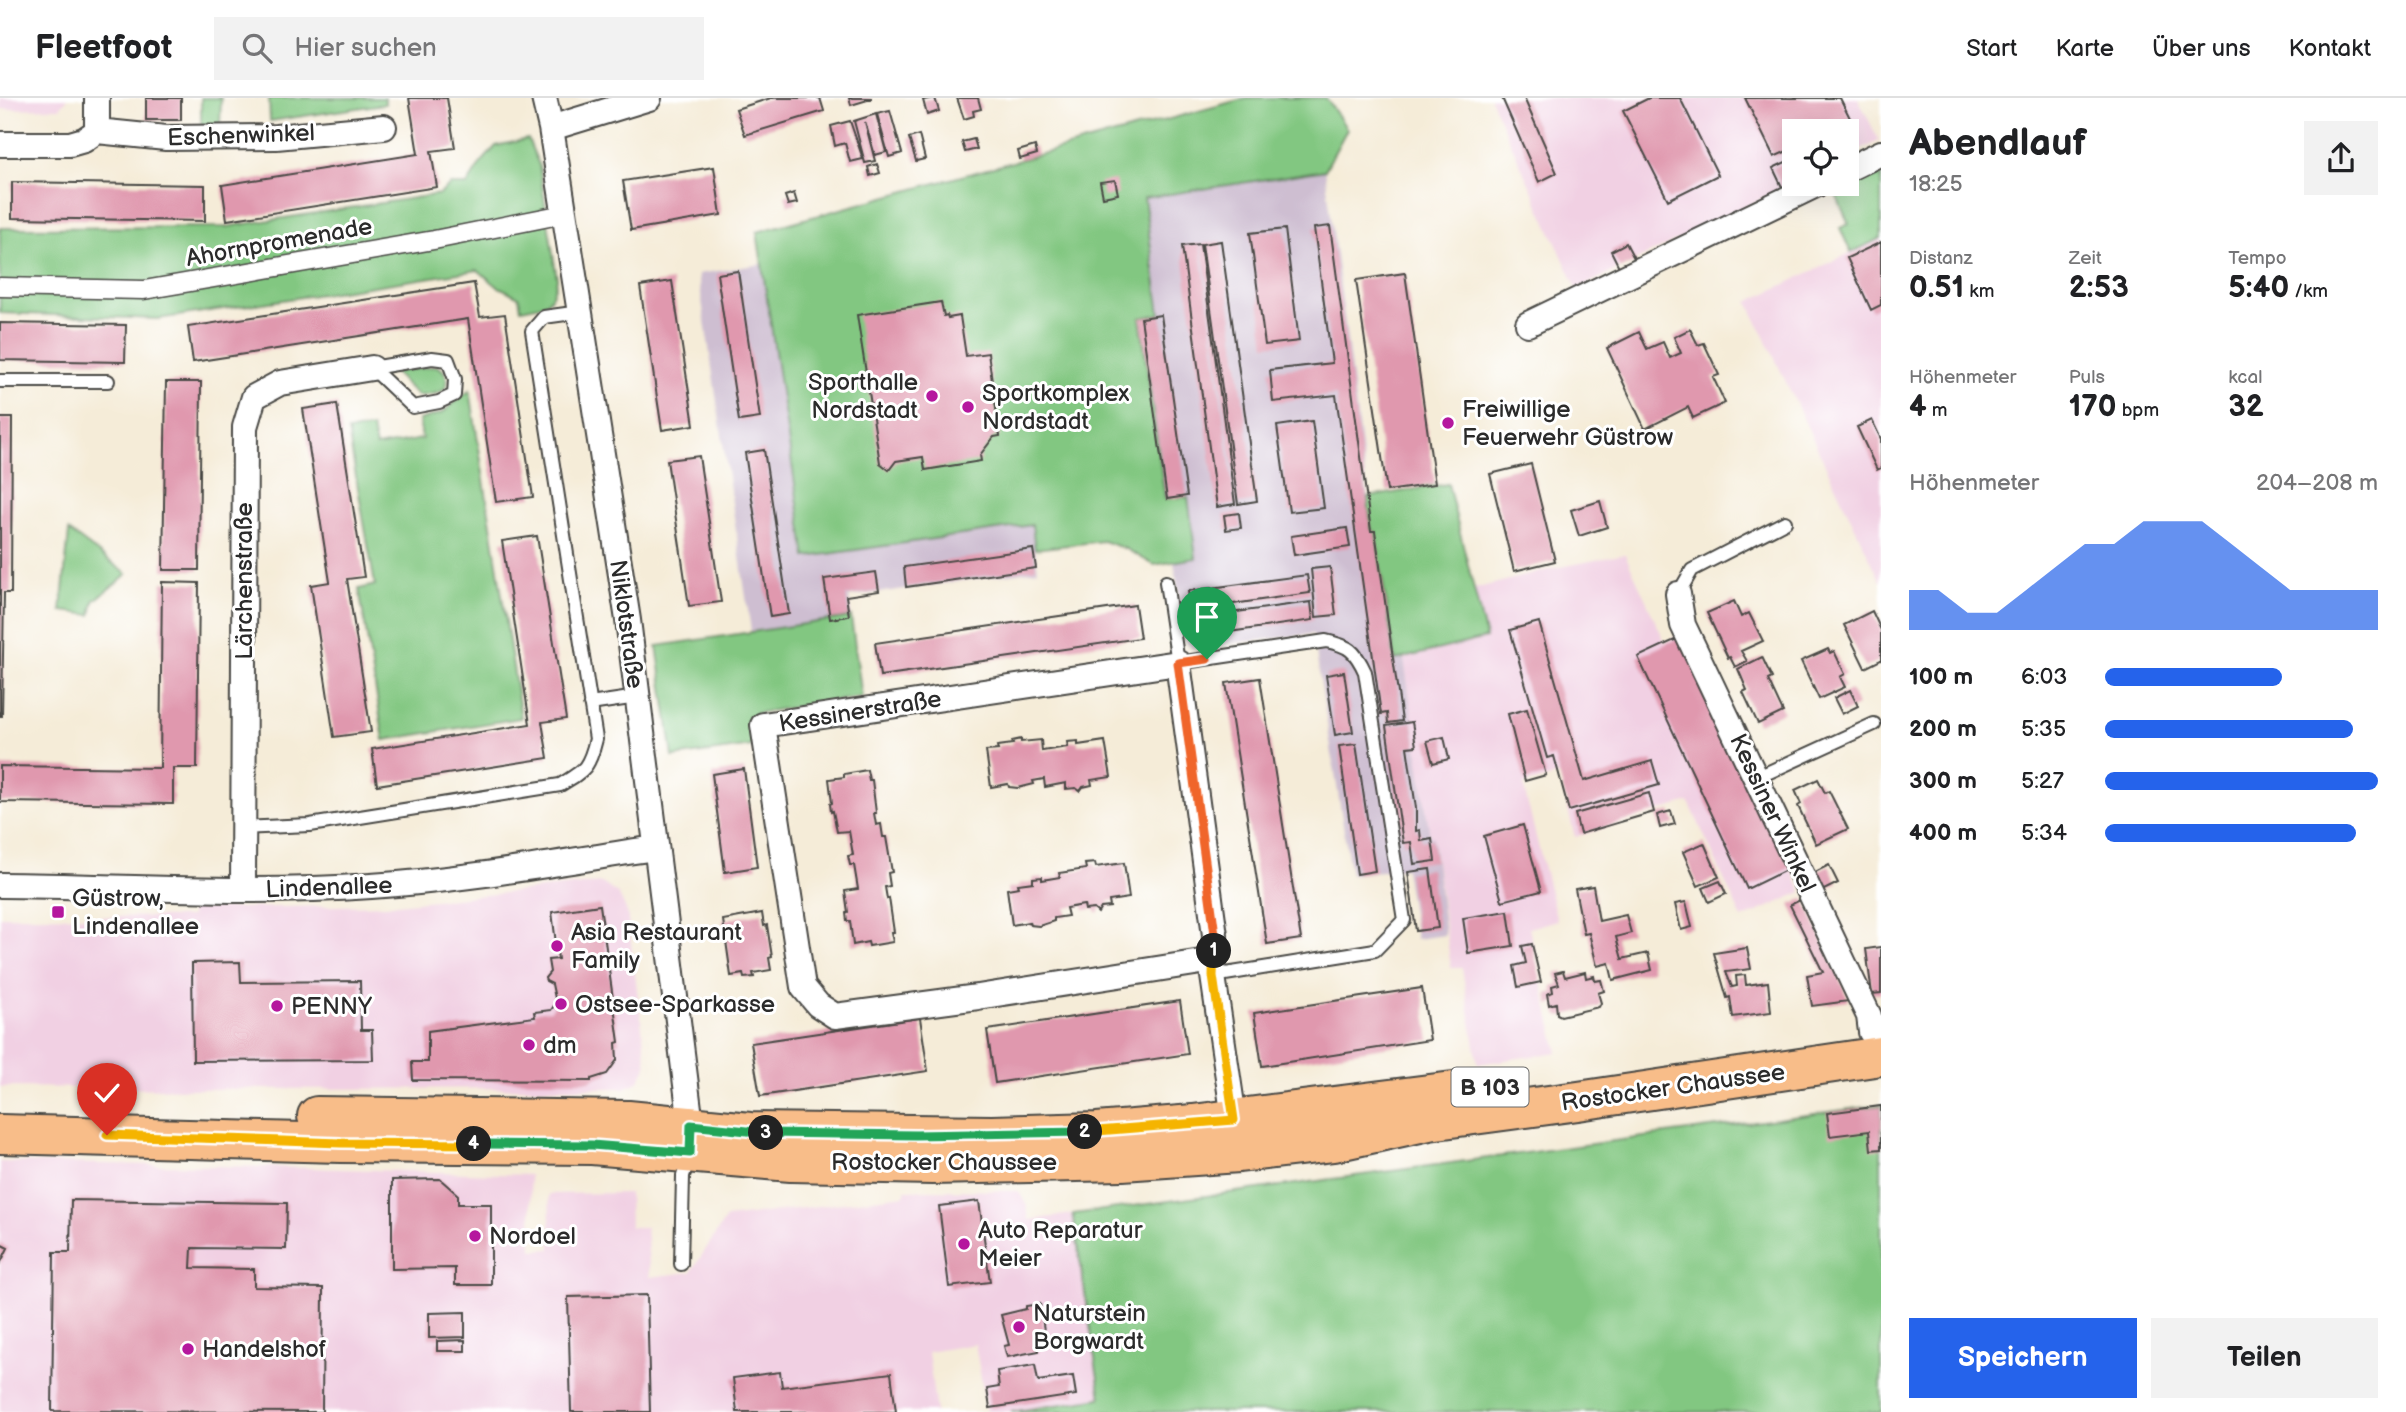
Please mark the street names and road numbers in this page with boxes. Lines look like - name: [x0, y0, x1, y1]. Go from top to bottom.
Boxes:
- street label: Eschenwinkel: [167, 118, 315, 153]
- street label: Ahornpromenade: [184, 212, 375, 273]
- street label: Lärchenstraße: [230, 502, 259, 660]
- street label: Niklotstraße: [603, 558, 650, 690]
- street label: Kessinerstraße: [777, 684, 943, 739]
- street label: Kessiner Winkel: [1723, 729, 1822, 897]
- street label: Lindenallee: [265, 871, 393, 904]
- street label: Rostocker Chaussee: [1559, 1057, 1787, 1118]
- road number: B 103: [1452, 1068, 1528, 1106]
- street label: Rostocker Chaussee: [831, 1148, 1057, 1177]

